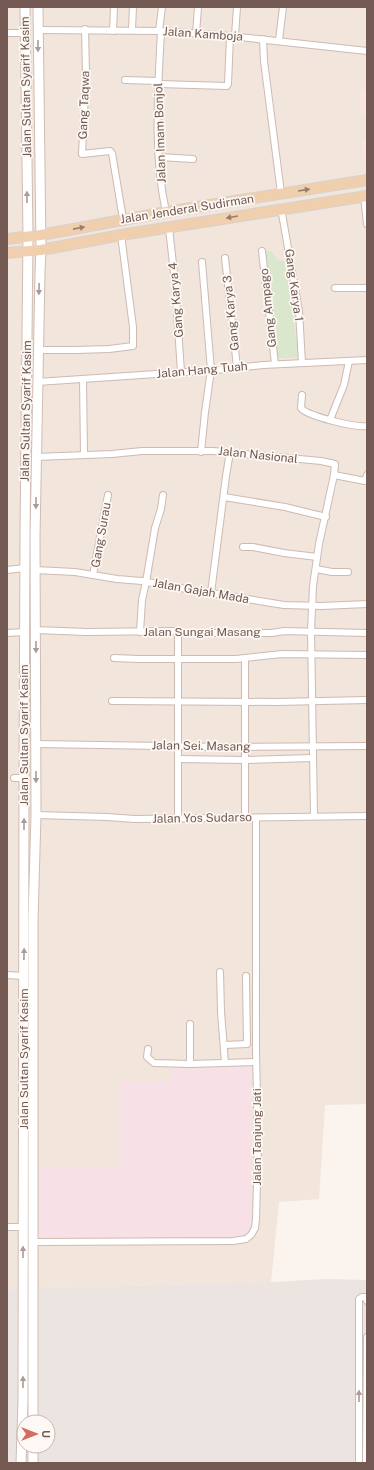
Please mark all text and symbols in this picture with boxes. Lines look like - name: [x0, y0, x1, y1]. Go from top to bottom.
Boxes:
- street label: Jalan Sultan Syarif Kasim: [18, 16, 34, 158]
- street label: Jalan Kamboja: [163, 24, 243, 44]
- one-way arrow: [35, 40, 41, 53]
- street label: Gang Taqwa: [76, 70, 92, 140]
- street label: Jalan Imam Bonjol: [151, 82, 169, 183]
- one-way arrow: [298, 186, 310, 192]
- one-way arrow: [24, 190, 30, 203]
- street label: Jalan Jenderal Sudirman: [119, 191, 255, 226]
- one-way arrow: [226, 214, 238, 220]
- one-way arrow: [73, 224, 85, 230]
- street label: Gang Karya 1: [282, 248, 306, 322]
- street label: Gang Karya 4: [166, 261, 186, 338]
- street label: Gang Ampago: [257, 268, 279, 348]
- street label: Gang Karya 3: [220, 275, 242, 351]
- one-way arrow: [36, 283, 42, 296]
- street label: Jalan Sultan Syarif Kasim: [18, 340, 34, 482]
- street label: Jalan Hang Tuah: [156, 359, 248, 381]
- street label: Jalan Nasional: [218, 444, 299, 466]
- one-way arrow: [33, 497, 39, 510]
- street label: Gang Surau: [88, 501, 114, 569]
- street label: Jalan Gajah Mada: [152, 576, 250, 606]
- street label: Jalan Sungai Masang: [143, 625, 261, 639]
- one-way arrow: [33, 641, 39, 654]
- street label: Jalan Sultan Syarif Kasim: [17, 664, 31, 806]
- street label: Jalan Sei. Masang: [151, 738, 251, 754]
- one-way arrow: [33, 771, 39, 784]
- street label: Jalan Yos Sudarso: [152, 810, 252, 826]
- one-way arrow: [21, 817, 27, 830]
- one-way arrow: [21, 947, 27, 960]
- street label: Jalan Sultan Syarif Kasim: [17, 988, 31, 1130]
- street label: Jalan Tanjung Jati: [250, 1088, 264, 1186]
- one-way arrow: [20, 1246, 27, 1258]
- one-way arrow: [20, 1375, 26, 1388]
- one-way arrow: [356, 1389, 362, 1402]
- north arrow: [16, 1414, 56, 1454]
- text: U: [40, 1430, 52, 1438]

